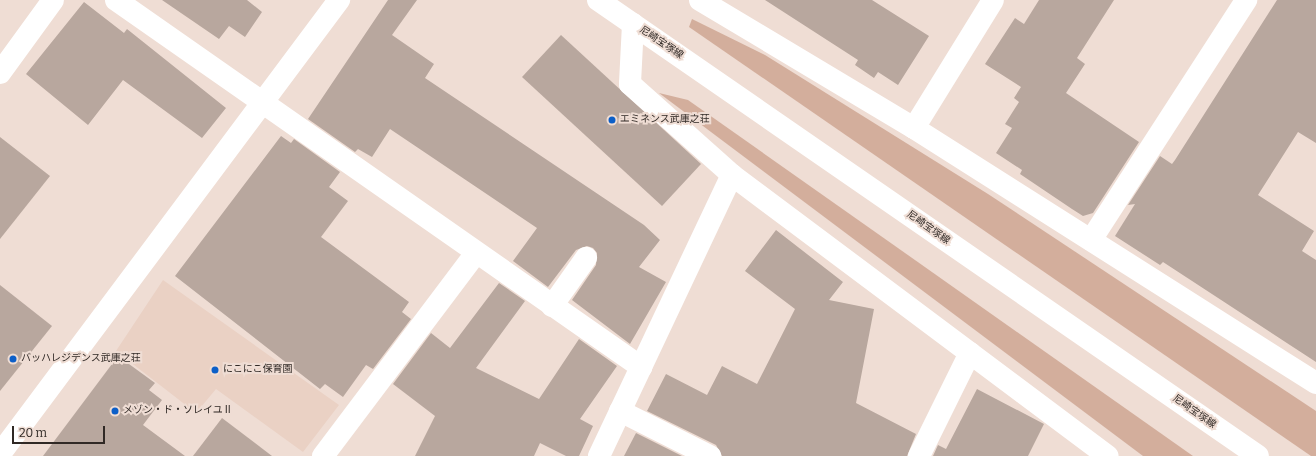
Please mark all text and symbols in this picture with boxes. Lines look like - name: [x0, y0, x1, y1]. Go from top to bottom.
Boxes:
- street label: 尼崎宝塚線: [637, 24, 685, 62]
- place label: エミネンス武庫之荘: [620, 114, 710, 126]
- marker: エミネンス武庫之荘: [607, 115, 617, 125]
- street label: 尼崎宝塚線: [904, 209, 952, 247]
- place label: バッハレジデンス武庫之荘: [21, 353, 141, 365]
- marker: バッハレジデンス武庫之荘: [8, 354, 18, 364]
- place label: にこにこ保育園: [223, 364, 293, 376]
- marker: にこにこ保育園: [210, 365, 220, 375]
- street label: 尼崎宝塚線: [1170, 393, 1218, 431]
- place label: メゾン・ド・ソレイユⅡ: [123, 405, 233, 417]
- marker: メゾン・ド・ソレイユⅡ: [110, 406, 120, 416]
- scale bar: [14, 418, 107, 444]
- text: 20 m: [19, 426, 47, 440]

